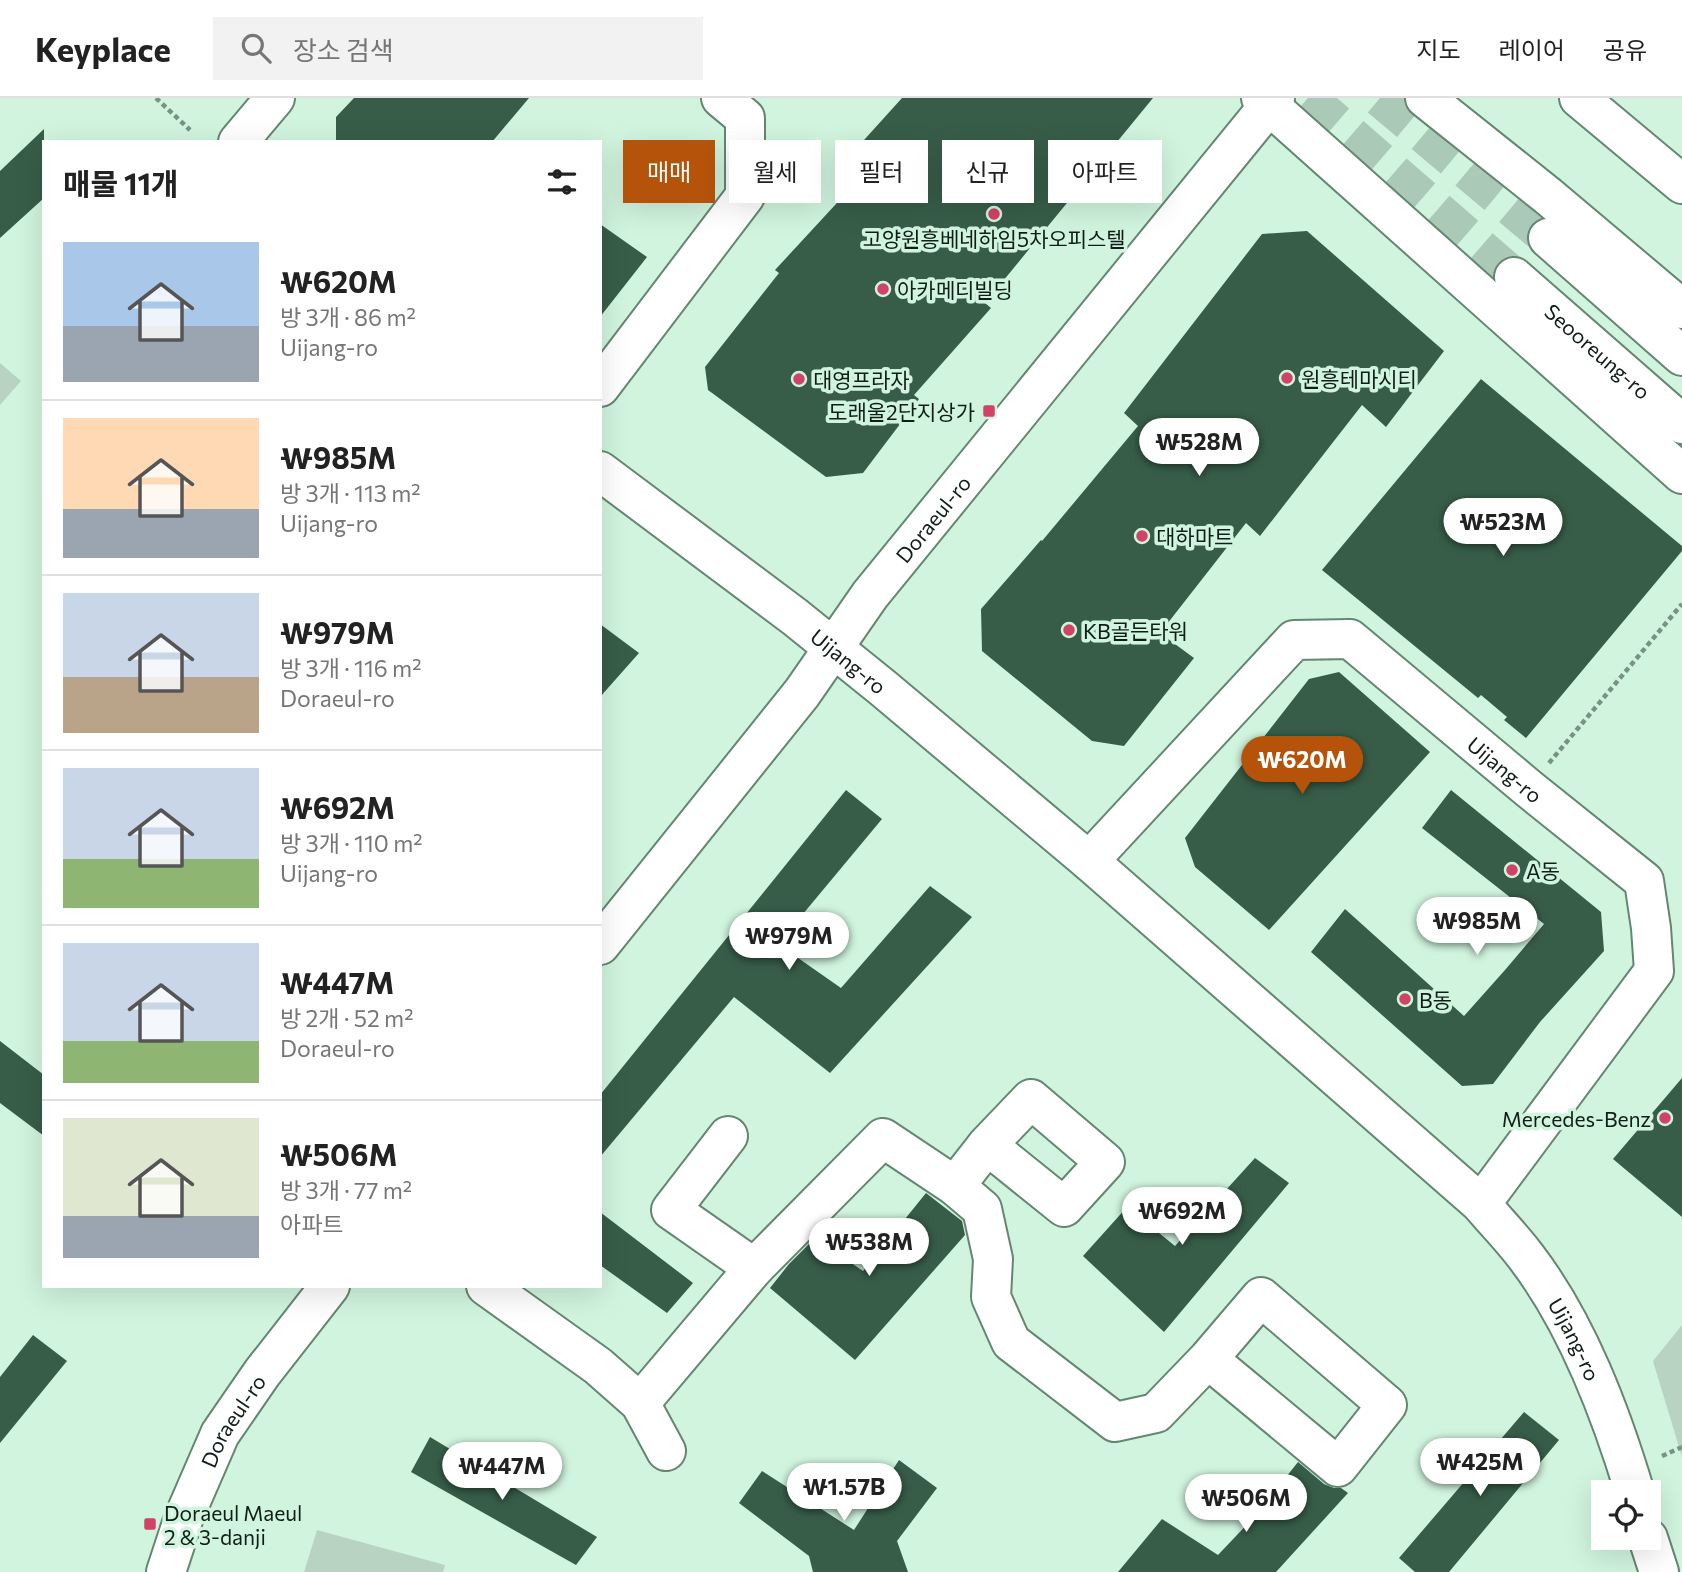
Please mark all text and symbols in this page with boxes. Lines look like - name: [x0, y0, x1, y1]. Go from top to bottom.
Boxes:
- search box: [213, 17, 703, 80]
- text: Keyplace: [35, 28, 171, 69]
- icon: search: [237, 29, 275, 67]
- text: 장소 검색: [293, 34, 394, 65]
- text: 지도: [1416, 35, 1461, 64]
- text: 레이어: [1499, 35, 1565, 64]
- text: 공유: [1603, 35, 1647, 64]
- chip: 매매: [623, 140, 715, 203]
- chip: 월세: [729, 140, 821, 203]
- chip: 필터: [835, 140, 928, 203]
- chip: 신규: [942, 140, 1034, 203]
- chip: 아파트: [1048, 140, 1162, 203]
- icon: filters: [543, 163, 581, 201]
- text: 매물 11개: [63, 164, 179, 201]
- marker: 고양원흥베네하임5차오피스텔: [986, 206, 1002, 222]
- place label: 고양원흥베네하임5차오피스텔: [862, 226, 1126, 251]
- text: ₩620M: [280, 262, 397, 299]
- icon: home: [119, 270, 203, 354]
- place label: 아카메디빌딩: [897, 277, 1013, 302]
- marker: 아카메디빌딩: [875, 281, 891, 297]
- street label: Seooreung-ro: [1540, 298, 1656, 404]
- text: 방 3개 · 86 m²: [280, 303, 416, 331]
- text: Uijang-ro: [280, 333, 378, 361]
- place label: 원흥테마시티: [1301, 366, 1417, 391]
- place label: 대영프라자: [813, 367, 910, 392]
- marker: 원흥테마시티: [1279, 370, 1295, 386]
- marker: 대영프라자: [791, 371, 807, 387]
- place label: 도래울2단지상가: [828, 399, 975, 424]
- marker: 도래울2단지상가: [981, 403, 997, 419]
- pin: ₩528M: [1150, 418, 1248, 478]
- text: ₩528M: [1155, 427, 1243, 455]
- text: ₩985M: [280, 438, 396, 475]
- icon: home: [119, 446, 203, 530]
- street label: Doraeul-ro: [890, 470, 975, 567]
- text: 방 3개 · 113 m²: [280, 479, 421, 507]
- pin: ₩523M: [1454, 498, 1552, 558]
- text: ₩523M: [1460, 507, 1546, 535]
- text: Uijang-ro: [280, 509, 378, 537]
- place label: 대하마트: [1156, 524, 1233, 549]
- marker: 대하마트: [1134, 528, 1150, 544]
- text: ₩979M: [280, 613, 395, 650]
- place label: KB골든타워: [1083, 618, 1188, 643]
- icon: home: [119, 621, 203, 705]
- marker: KB골든타워: [1061, 622, 1077, 638]
- street label: Uijang-ro: [806, 623, 892, 698]
- text: 방 3개 · 116 m²: [280, 654, 421, 682]
- text: Doraeul-ro: [280, 684, 395, 712]
- street label: Uijang-ro: [1463, 731, 1548, 807]
- pin: ₩620M: [1253, 736, 1351, 796]
- text: ₩620M: [1257, 745, 1347, 773]
- text: ₩692M: [280, 788, 395, 825]
- icon: home: [119, 796, 203, 880]
- text: 방 3개 · 110 m²: [280, 829, 422, 857]
- place label: A동: [1526, 858, 1560, 883]
- text: Uijang-ro: [280, 859, 378, 887]
- marker: A동: [1504, 862, 1520, 878]
- pin: ₩985M: [1428, 898, 1526, 957]
- text: ₩985M: [1432, 906, 1522, 934]
- pin: ₩979M: [740, 912, 838, 972]
- text: ₩979M: [745, 921, 833, 949]
- text: ₩447M: [280, 963, 394, 1000]
- icon: home: [119, 971, 203, 1055]
- place label: B동: [1419, 987, 1452, 1012]
- marker: B동: [1397, 991, 1413, 1007]
- text: 방 2개 · 52 m²: [280, 1004, 413, 1032]
- text: Doraeul-ro: [280, 1034, 395, 1062]
- place label: Mercedes-Benz: [1502, 1106, 1651, 1131]
- marker: Mercedes-Benz: [1657, 1110, 1673, 1126]
- text: ₩506M: [280, 1135, 397, 1172]
- icon: home: [119, 1146, 203, 1230]
- text: 방 3개 · 77 m²: [280, 1176, 412, 1204]
- pin: ₩692M: [1133, 1188, 1231, 1247]
- text: ₩692M: [1138, 1196, 1226, 1224]
- text: 아파트: [280, 1210, 343, 1238]
- pin: ₩538M: [820, 1218, 918, 1278]
- text: ₩538M: [825, 1227, 913, 1255]
- street label: Uijang-ro: [1544, 1293, 1606, 1384]
- street label: Doraeul-ro: [195, 1369, 270, 1471]
- pin: ₩425M: [1431, 1438, 1529, 1498]
- pin: ₩447M: [453, 1442, 551, 1502]
- text: ₩425M: [1436, 1447, 1524, 1475]
- text: ₩447M: [458, 1451, 546, 1479]
- pin: ₩1.57B: [787, 1464, 901, 1523]
- text: ₩1.57B: [803, 1472, 885, 1500]
- pin: ₩506M: [1197, 1474, 1295, 1534]
- map controls: [1591, 1480, 1661, 1550]
- button: locate: [1591, 1480, 1661, 1550]
- text: ₩506M: [1201, 1483, 1291, 1511]
- place label: Doraeul Maeul 2 & 3-danji: [164, 1500, 302, 1549]
- marker: Doraeul Maeul 2 & 3-danji: [142, 1516, 158, 1532]

